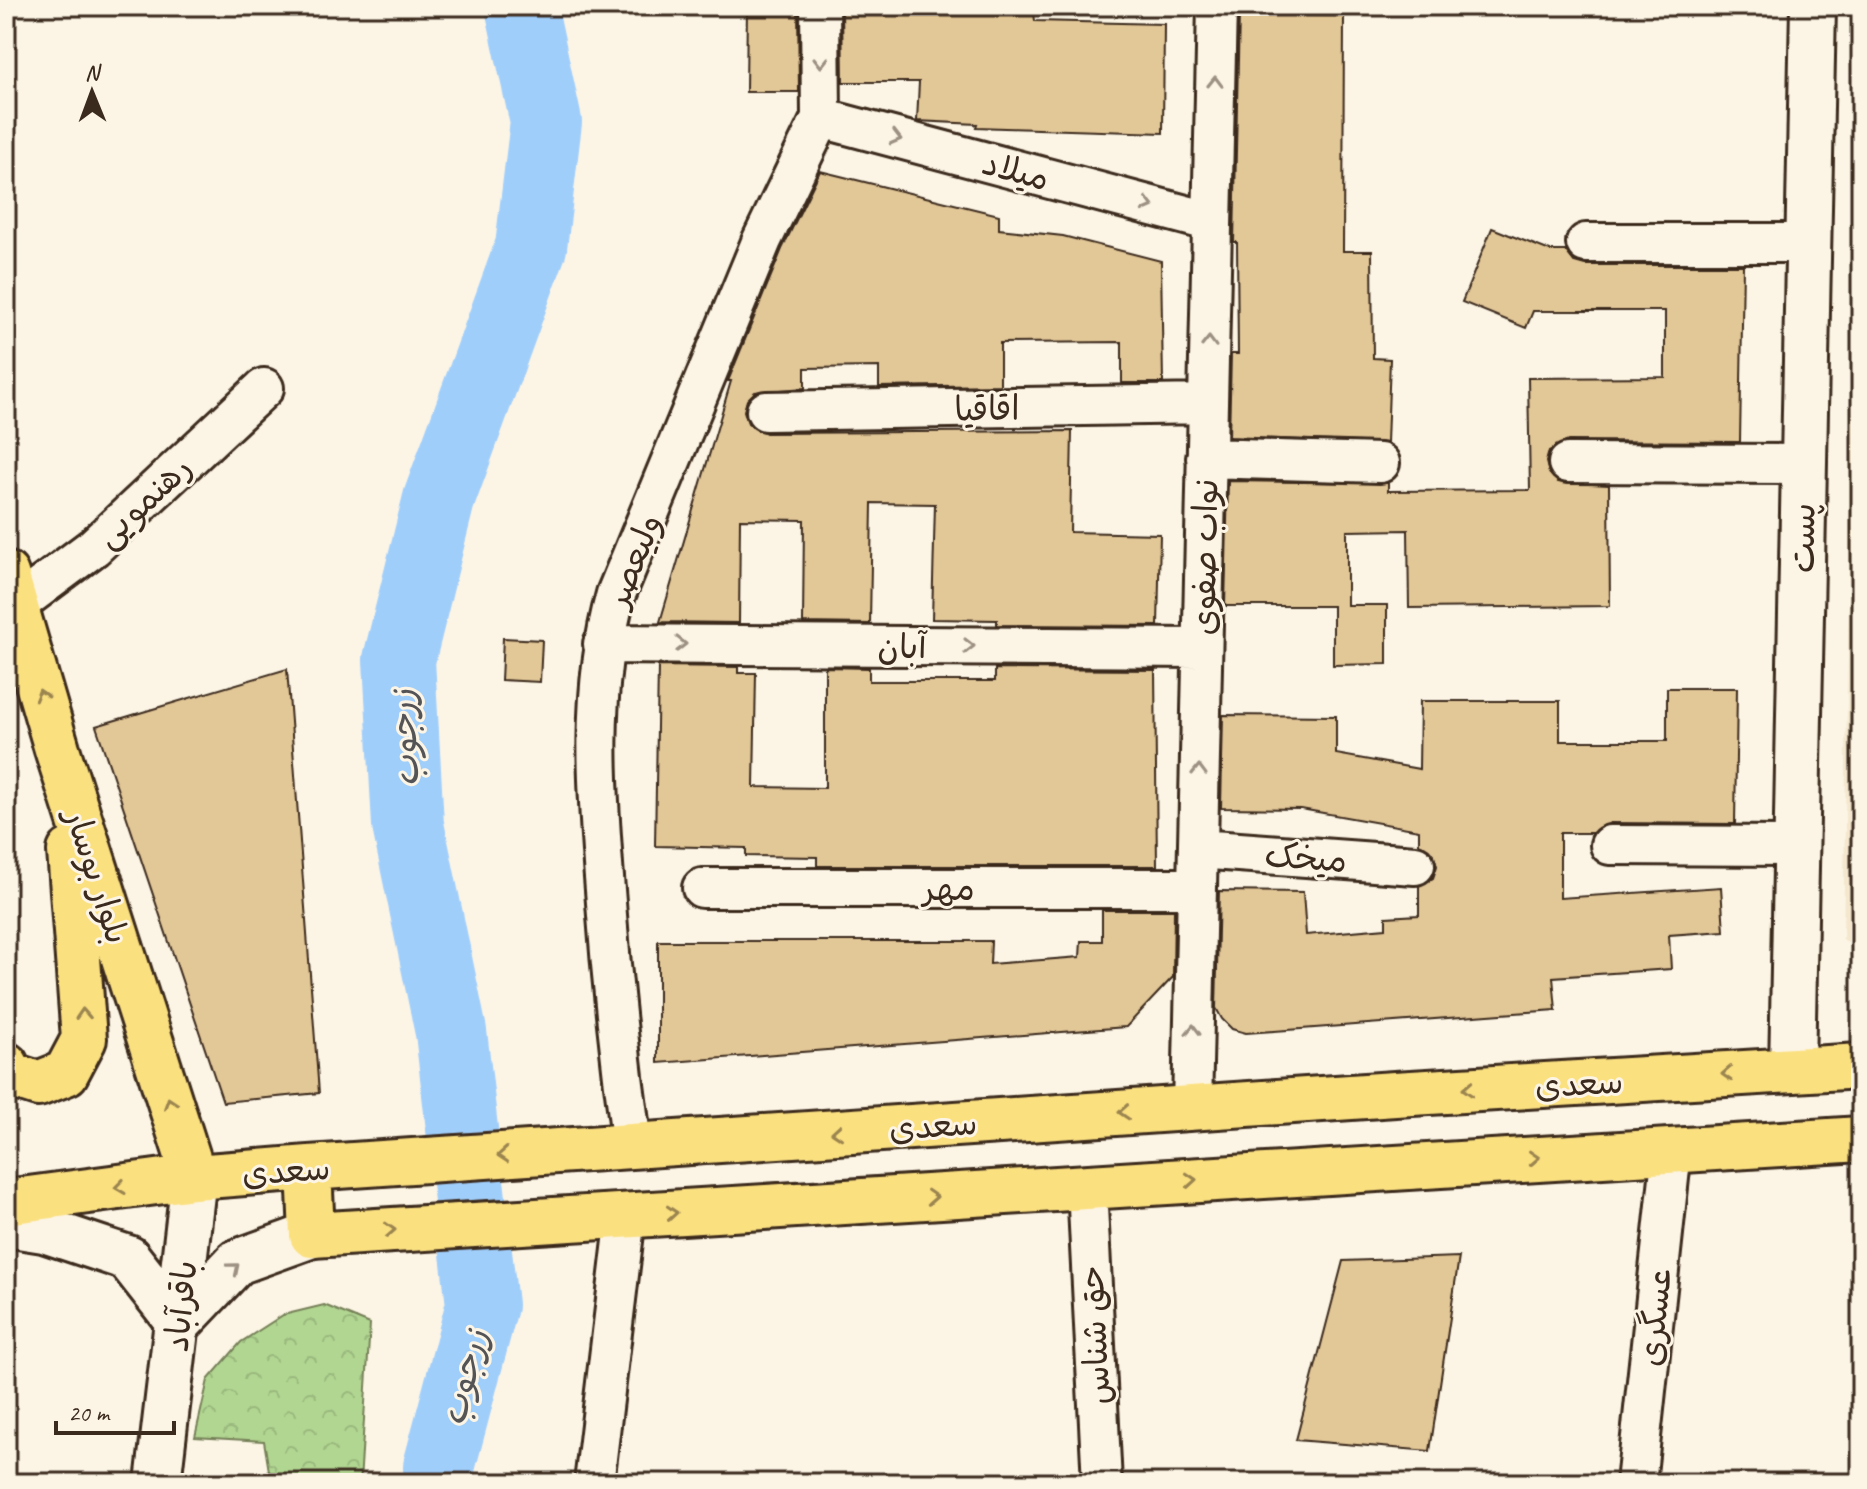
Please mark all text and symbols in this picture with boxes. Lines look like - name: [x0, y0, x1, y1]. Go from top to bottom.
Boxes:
- north arrow: [52, 52, 132, 132]
- one-way arrow: [812, 56, 829, 69]
- text: N: [85, 59, 102, 87]
- one-way arrow: [1206, 75, 1224, 88]
- one-way arrow: [889, 129, 903, 146]
- street label: میلاد: [978, 141, 1054, 200]
- one-way arrow: [1140, 195, 1154, 212]
- one-way arrow: [1200, 335, 1218, 348]
- street label: اقاقیا: [954, 386, 1020, 431]
- street label: رهنمویی: [86, 446, 201, 557]
- street label: نواب صفوی: [1182, 478, 1227, 636]
- street label: پست: [1780, 503, 1825, 573]
- street label: ولیعصر: [594, 508, 671, 615]
- street label: آبان: [877, 625, 928, 668]
- one-way arrow: [675, 635, 688, 653]
- one-way arrow: [963, 638, 976, 655]
- water label: زرجوب: [378, 687, 430, 788]
- one-way arrow: [34, 689, 50, 702]
- one-way arrow: [1191, 763, 1208, 776]
- street label: بلوار بوسار: [54, 800, 139, 949]
- street label: میخک: [1263, 833, 1349, 882]
- street label: مهر: [920, 867, 975, 910]
- one-way arrow: [75, 1007, 92, 1020]
- one-way arrow: [1184, 1023, 1202, 1036]
- street label: سعدی: [1534, 1060, 1624, 1107]
- one-way arrow: [1720, 1065, 1733, 1082]
- one-way arrow: [1461, 1081, 1474, 1098]
- one-way arrow: [164, 1097, 180, 1111]
- street label: سعدی: [887, 1101, 979, 1150]
- one-way arrow: [1117, 1103, 1130, 1120]
- one-way arrow: [830, 1123, 843, 1140]
- street label: سعدی: [240, 1146, 332, 1195]
- one-way arrow: [496, 1146, 509, 1163]
- one-way arrow: [1528, 1150, 1541, 1167]
- one-way arrow: [1185, 1172, 1198, 1189]
- one-way arrow: [113, 1178, 127, 1195]
- one-way arrow: [925, 1189, 938, 1206]
- one-way arrow: [666, 1205, 679, 1222]
- one-way arrow: [384, 1222, 397, 1239]
- street label: باقرآباد: [154, 1258, 207, 1354]
- one-way arrow: [224, 1263, 239, 1277]
- street label: حق شناس: [1069, 1264, 1120, 1406]
- street label: عسگری: [1628, 1266, 1681, 1368]
- water label: زرجوب: [429, 1323, 499, 1430]
- scale bar: [56, 1385, 174, 1435]
- text: 20 m: [68, 1398, 111, 1428]

